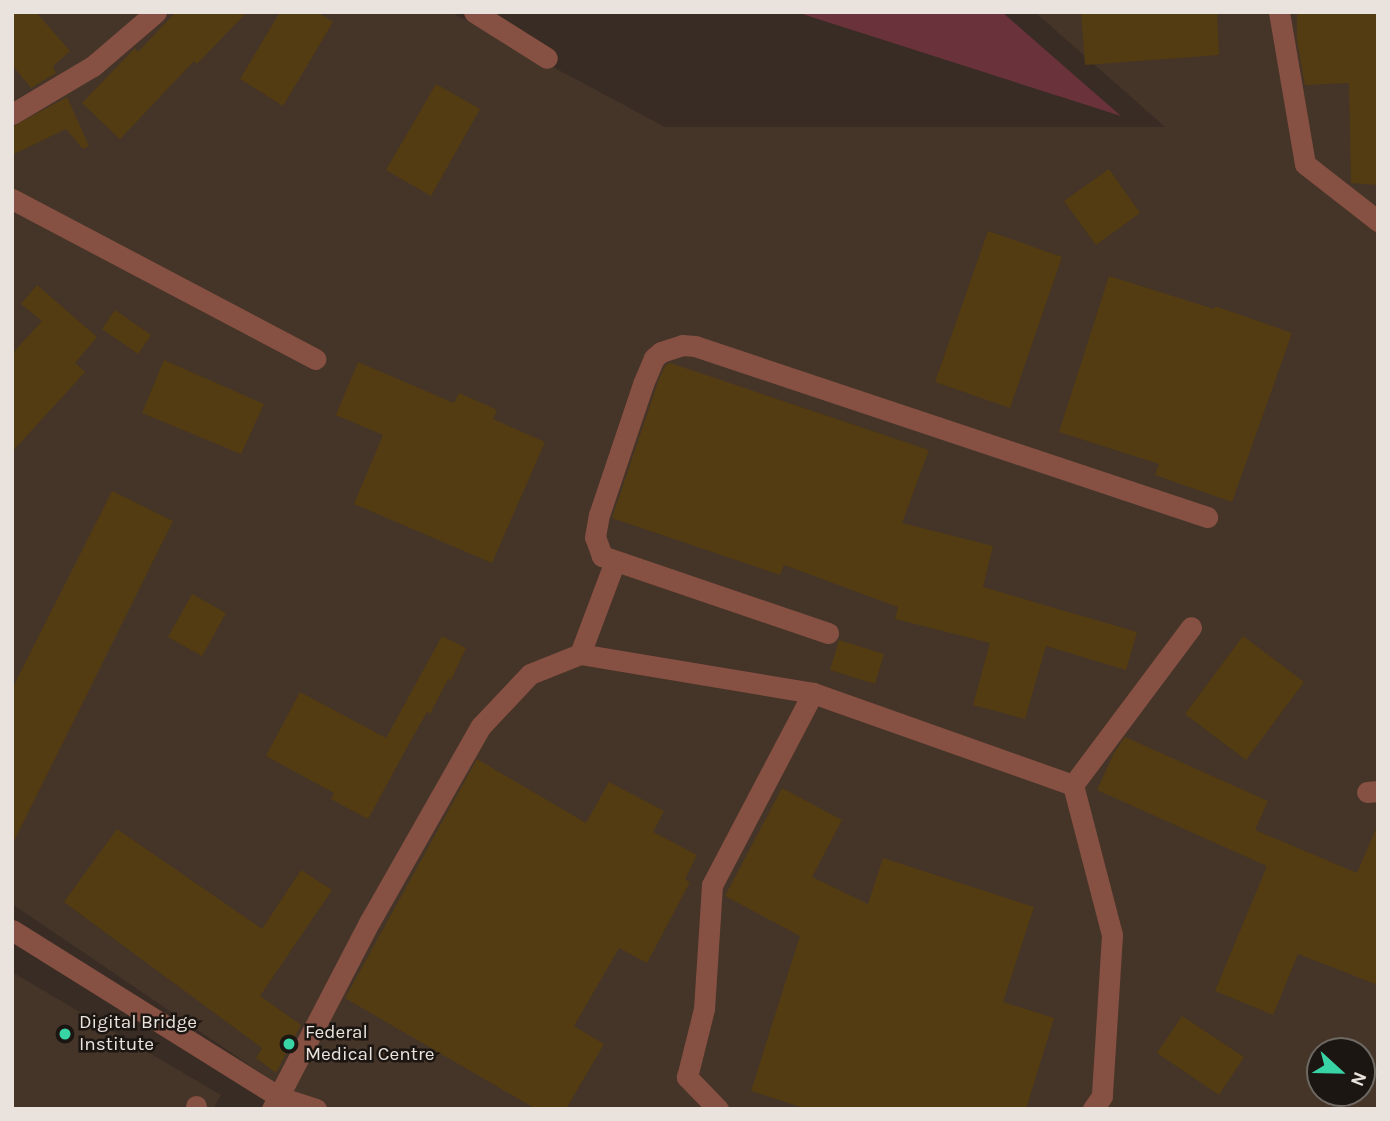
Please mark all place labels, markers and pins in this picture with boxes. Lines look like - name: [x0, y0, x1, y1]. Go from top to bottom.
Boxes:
- place label: Digital Bridge Institute: [79, 1012, 197, 1056]
- place label: Federal Medical Centre: [305, 1022, 435, 1066]
- marker: Digital Bridge Institute: [57, 1026, 73, 1042]
- marker: Federal Medical Centre: [279, 1034, 299, 1054]

